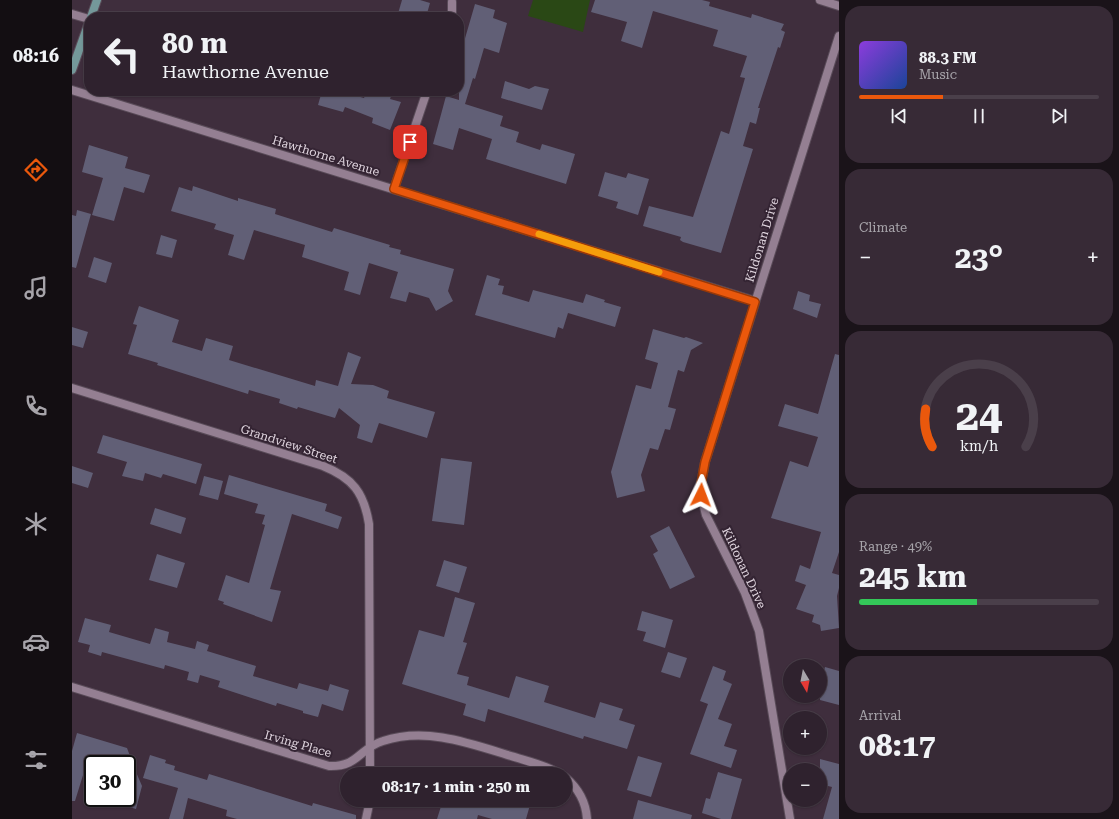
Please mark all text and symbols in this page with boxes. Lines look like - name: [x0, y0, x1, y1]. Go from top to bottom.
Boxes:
- text: 80 m: [162, 27, 227, 60]
- icon: left: [96, 28, 148, 80]
- text: 08:16: [13, 45, 59, 66]
- text: 88.3 FM: [919, 49, 976, 67]
- text: Hawthorne Avenue: [162, 61, 329, 82]
- text: Music: [919, 67, 957, 82]
- icon: previous: [888, 105, 910, 127]
- icon: pause: [968, 105, 990, 127]
- icon: next: [1048, 105, 1070, 127]
- pin: [393, 125, 427, 159]
- icon: arrive: [399, 131, 421, 153]
- street label: Hawthorne Avenue: [271, 133, 382, 179]
- icon: directions: [22, 156, 50, 184]
- street label: Kildonan Drive: [742, 196, 782, 284]
- text: Climate: [859, 220, 907, 235]
- text: 23°: [955, 240, 1003, 275]
- text: −: [859, 245, 871, 270]
- text: +: [1087, 245, 1099, 270]
- icon: music: [22, 274, 50, 302]
- text: 24: [956, 391, 1002, 440]
- icon: phone: [22, 392, 50, 420]
- street label: Grandview Street: [239, 422, 340, 466]
- text: km/h: [960, 438, 998, 454]
- position arrow: [680, 474, 722, 516]
- icon: climate: [22, 510, 50, 538]
- street label: Kildonan Drive: [719, 525, 769, 611]
- text: Range · 49%: [859, 539, 932, 554]
- text: 245 km: [859, 559, 967, 594]
- icon: car: [22, 628, 50, 656]
- north arrow: [783, 659, 827, 703]
- map controls: [783, 659, 827, 807]
- text: Arrival: [859, 708, 901, 723]
- button: +: [783, 711, 827, 755]
- street label: Irving Place: [263, 728, 334, 760]
- text: 08:17: [859, 728, 936, 763]
- icon: filters: [22, 746, 50, 774]
- speed limit sign: 30: [84, 755, 136, 807]
- button: −: [783, 763, 827, 807]
- text: 08:17 · 1 min · 250 m: [382, 778, 530, 796]

